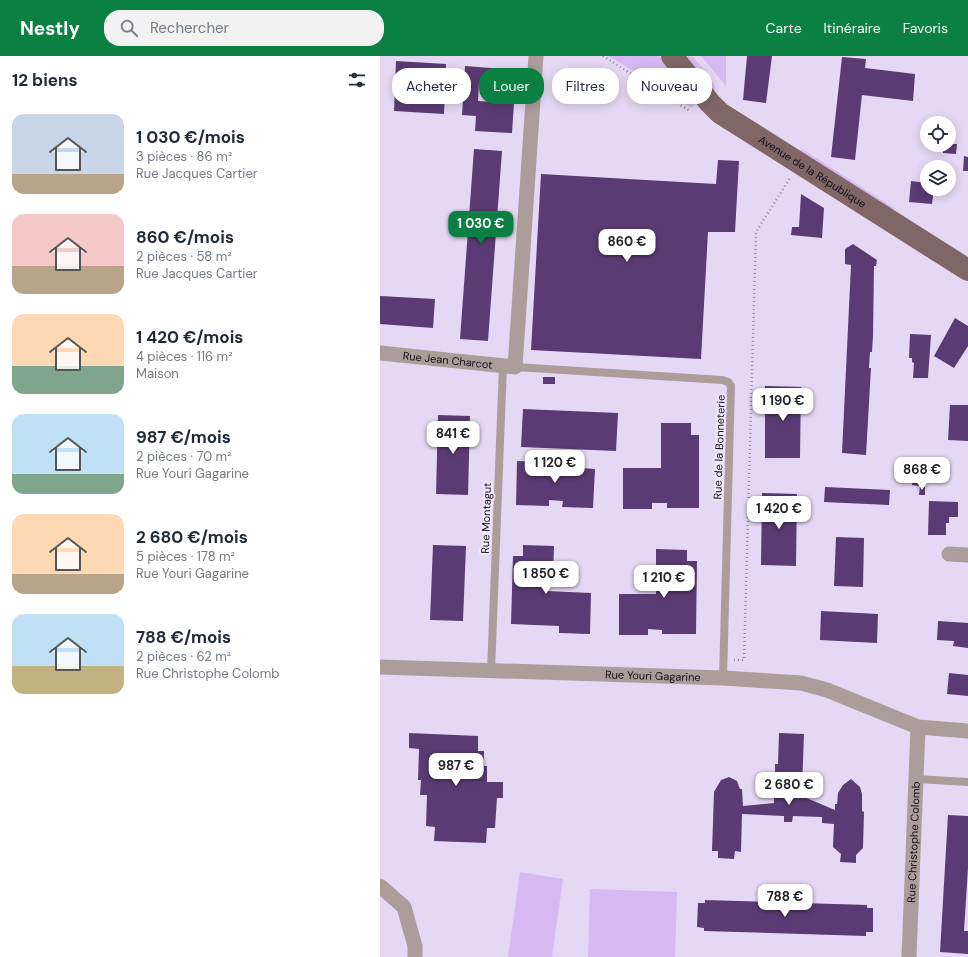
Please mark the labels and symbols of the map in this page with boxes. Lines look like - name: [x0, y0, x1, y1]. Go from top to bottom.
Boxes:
- street label: Avenue de la République: [756, 132, 869, 211]
- pin: 1 030 €: [444, 211, 518, 245]
- pin: 860 €: [599, 229, 655, 263]
- street label: Rue Jean Charcot: [402, 348, 493, 372]
- pin: 1 190 €: [746, 388, 820, 422]
- street label: Rue de la Bonneterie: [710, 394, 728, 500]
- pin: 841 €: [425, 421, 481, 455]
- pin: 1 120 €: [518, 450, 592, 484]
- pin: 868 €: [894, 457, 950, 491]
- street label: Rue Montagut: [478, 482, 494, 554]
- pin: 1 420 €: [742, 496, 816, 530]
- pin: 1 850 €: [509, 561, 583, 595]
- pin: 1 210 €: [627, 565, 701, 599]
- street label: Rue Youri Gagarine: [605, 667, 701, 684]
- pin: 987 €: [428, 753, 484, 787]
- pin: 2 680 €: [752, 772, 826, 806]
- street label: Rue Christophe Colomb: [904, 781, 923, 903]
- pin: 788 €: [757, 884, 813, 918]

